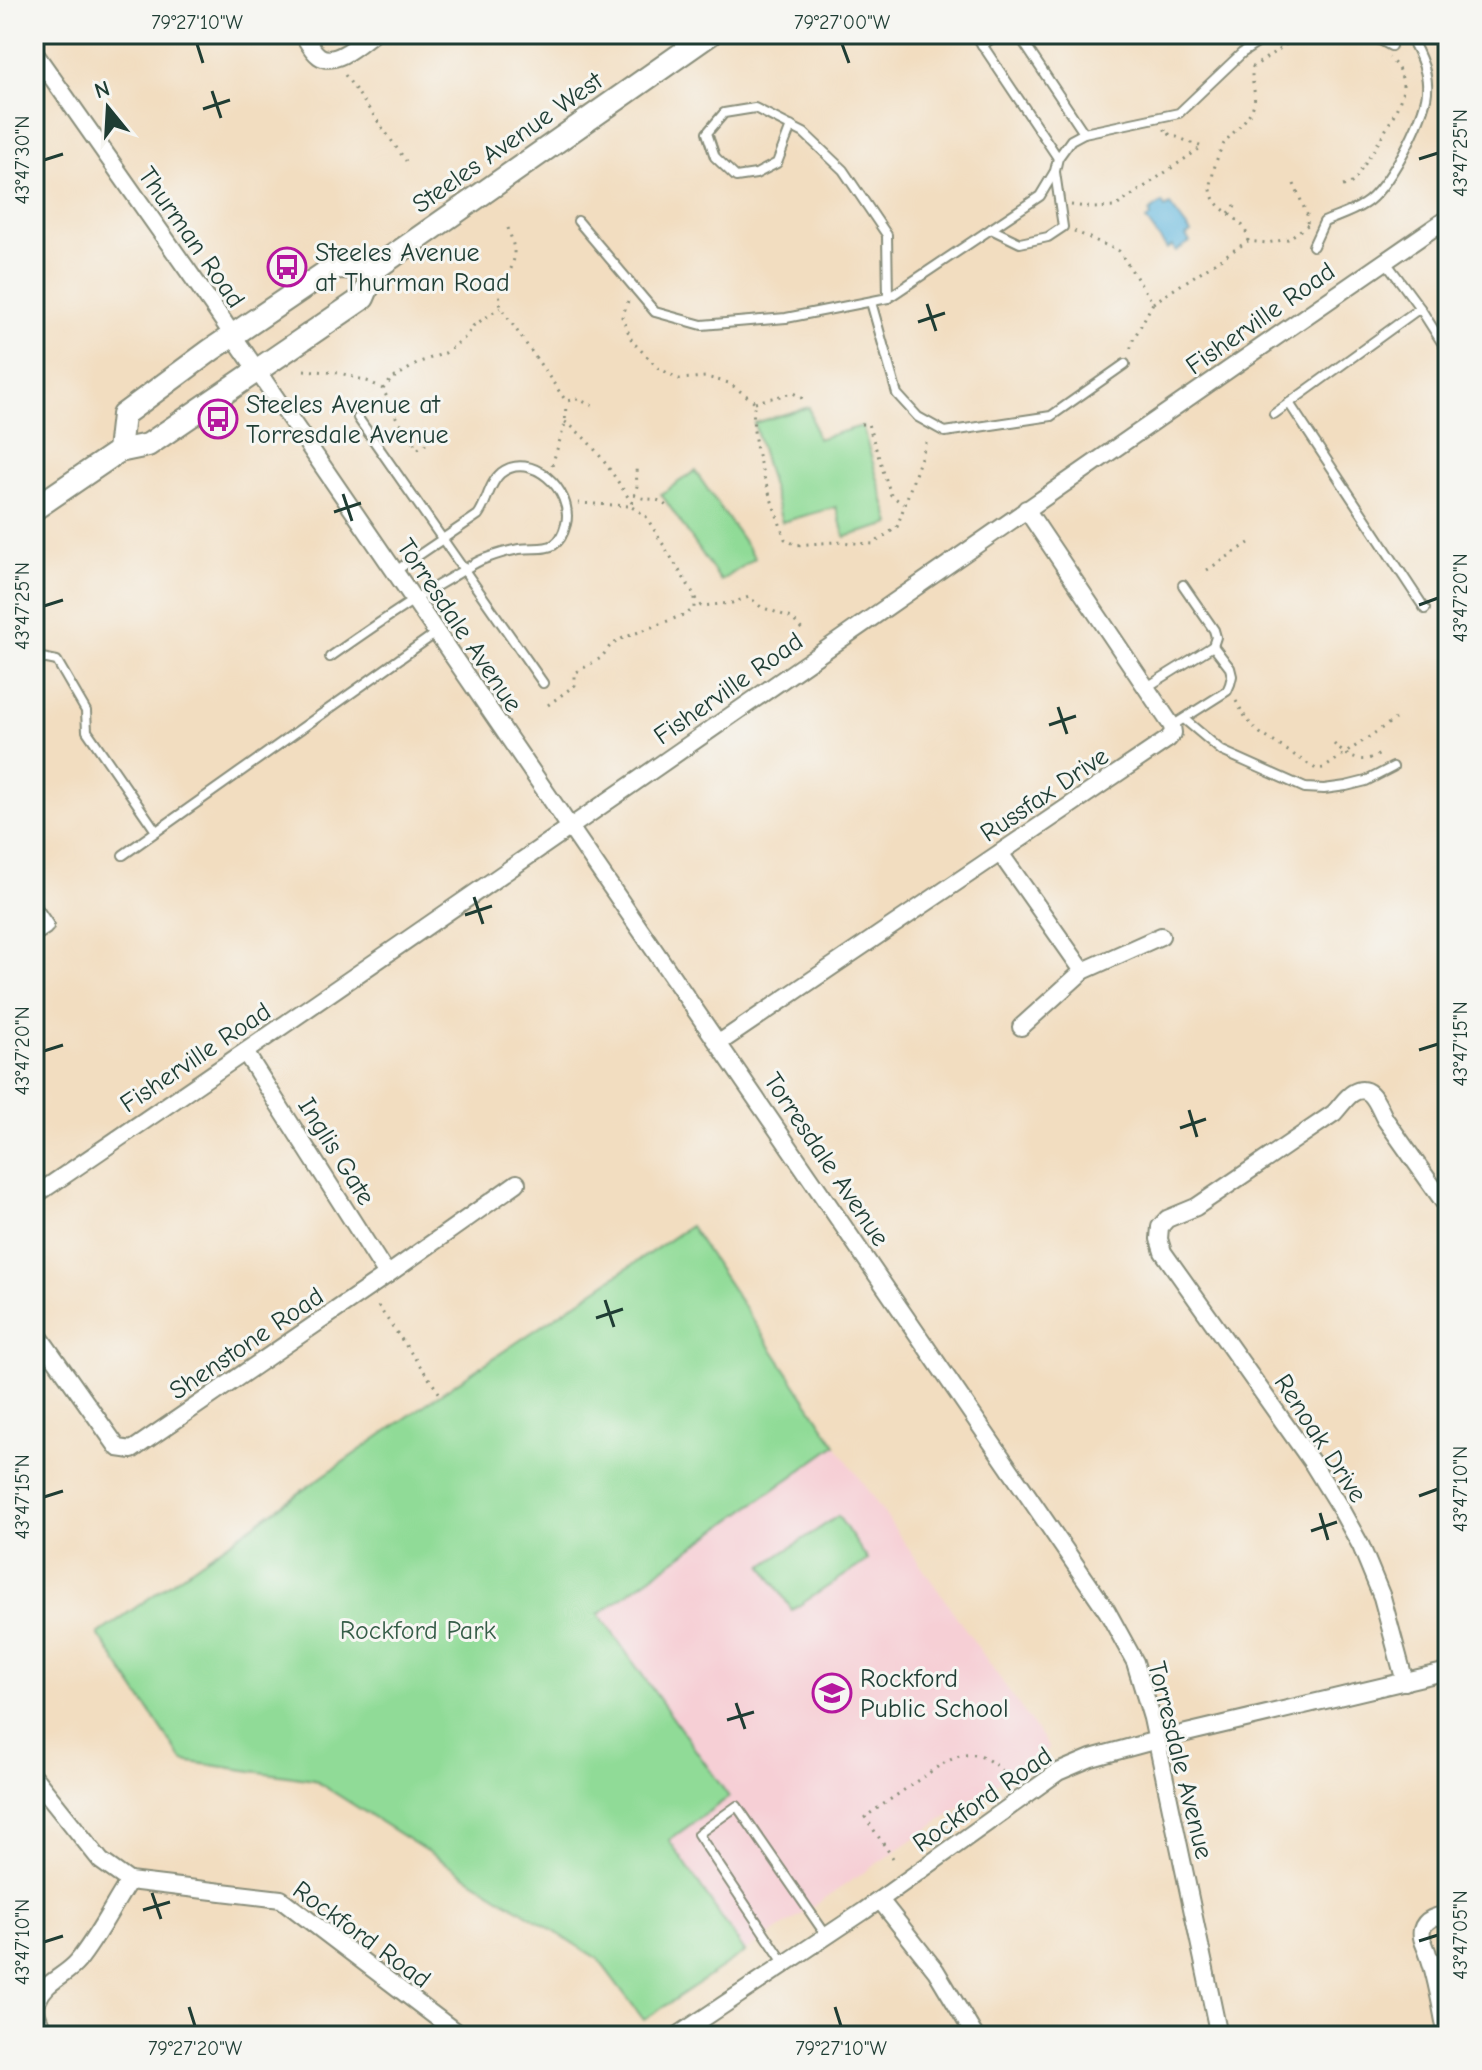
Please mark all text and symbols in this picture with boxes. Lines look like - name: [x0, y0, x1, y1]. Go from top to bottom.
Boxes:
- text: 79°27'10"W: [151, 11, 244, 34]
- text: 79°27'00"W: [794, 11, 891, 34]
- street label: Steeles Avenue West: [407, 65, 610, 220]
- north arrow: [68, 68, 148, 148]
- text: N: [91, 75, 113, 105]
- text: 43°47'25"N: [1449, 109, 1472, 197]
- text: 43°47'30"N: [11, 116, 34, 204]
- street label: Thurman Road: [132, 161, 251, 314]
- place label: Steeles Avenue at Thurman Road: [315, 238, 510, 298]
- bus stop icon: Steeles Avenue at Thurman Road: [266, 246, 308, 288]
- street label: Fisherville Road: [1180, 256, 1341, 381]
- place label: Steeles Avenue at Torresdale Avenue: [246, 390, 449, 450]
- bus stop icon: Steeles Avenue at Torresdale Avenue: [197, 398, 239, 440]
- street label: Torresdale Avenue: [390, 533, 528, 718]
- text: 43°47'20"N: [1449, 553, 1472, 643]
- text: 43°47'25"N: [11, 562, 34, 650]
- street label: Fisherville Road: [648, 626, 809, 751]
- street label: Russfax Drive: [975, 741, 1114, 849]
- street label: Fisherville Road: [115, 996, 276, 1119]
- text: 43°47'15"N: [1449, 1001, 1472, 1087]
- text: 43°47'20"N: [11, 1006, 34, 1096]
- street label: Torresdale Avenue: [757, 1067, 895, 1252]
- street label: Inglis Gate: [291, 1092, 381, 1211]
- street label: Shenstone Road: [164, 1281, 329, 1406]
- street label: Renoak Drive: [1268, 1369, 1373, 1508]
- text: 43°47'10"N: [1449, 1446, 1472, 1532]
- text: 43°47'15"N: [11, 1454, 34, 1540]
- park label: Rockford Park: [340, 1616, 497, 1646]
- street label: Torresdale Avenue: [1141, 1658, 1219, 1862]
- place label: Rockford Public School: [860, 1664, 1009, 1724]
- school or university icon: Rockford Public School: [811, 1672, 853, 1714]
- street label: Rockford Road: [907, 1741, 1058, 1859]
- street label: Rockford Road: [287, 1875, 436, 1995]
- text: 43°47'05"N: [1449, 1890, 1472, 1980]
- text: 43°47'10"N: [11, 1899, 34, 1985]
- text: 79°27'20"W: [148, 2037, 243, 2060]
- text: 79°27'10"W: [795, 2037, 888, 2060]

